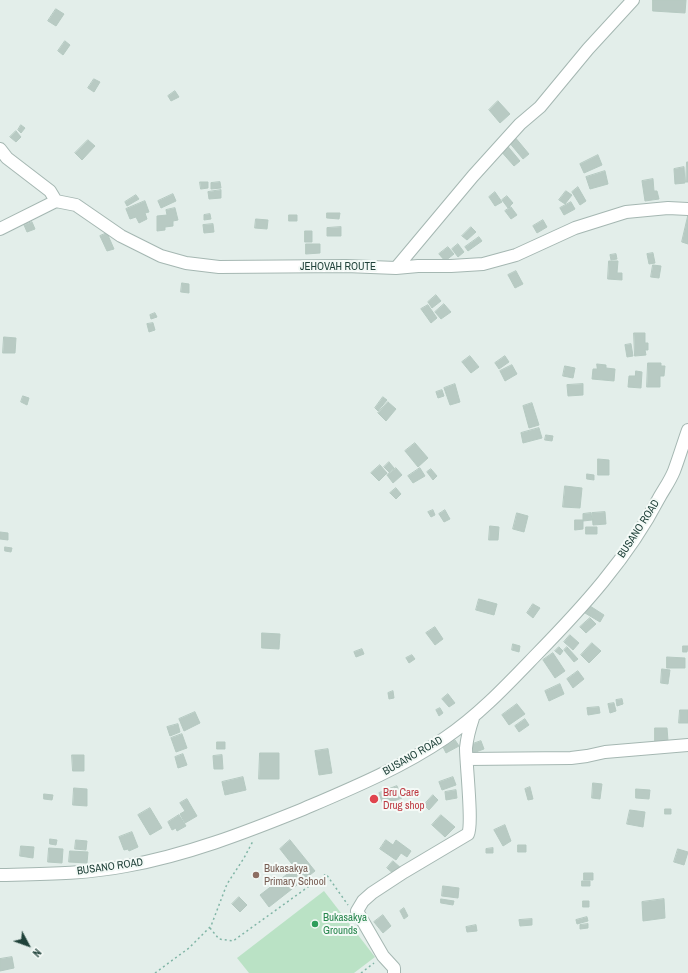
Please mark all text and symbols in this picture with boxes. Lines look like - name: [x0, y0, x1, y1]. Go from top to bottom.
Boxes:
- street label: JEHOVAH ROUTE: [300, 260, 376, 274]
- street label: BUSANO ROAD: [615, 497, 663, 561]
- street label: BUSANO ROAD: [381, 734, 445, 778]
- place label: Bru Care Drug shop: [383, 786, 425, 812]
- marker: Bru Care Drug shop: [368, 793, 380, 805]
- street label: BUSANO ROAD: [76, 856, 144, 878]
- place label: Bukasakya Primary School: [264, 862, 326, 888]
- marker: Bukasakya Primary School: [251, 870, 261, 880]
- place label: Bukasakya Grounds: [323, 911, 367, 937]
- marker: Bukasakya Grounds: [310, 919, 320, 929]
- north arrow: [8, 925, 48, 965]
- text: N: [30, 946, 44, 960]

